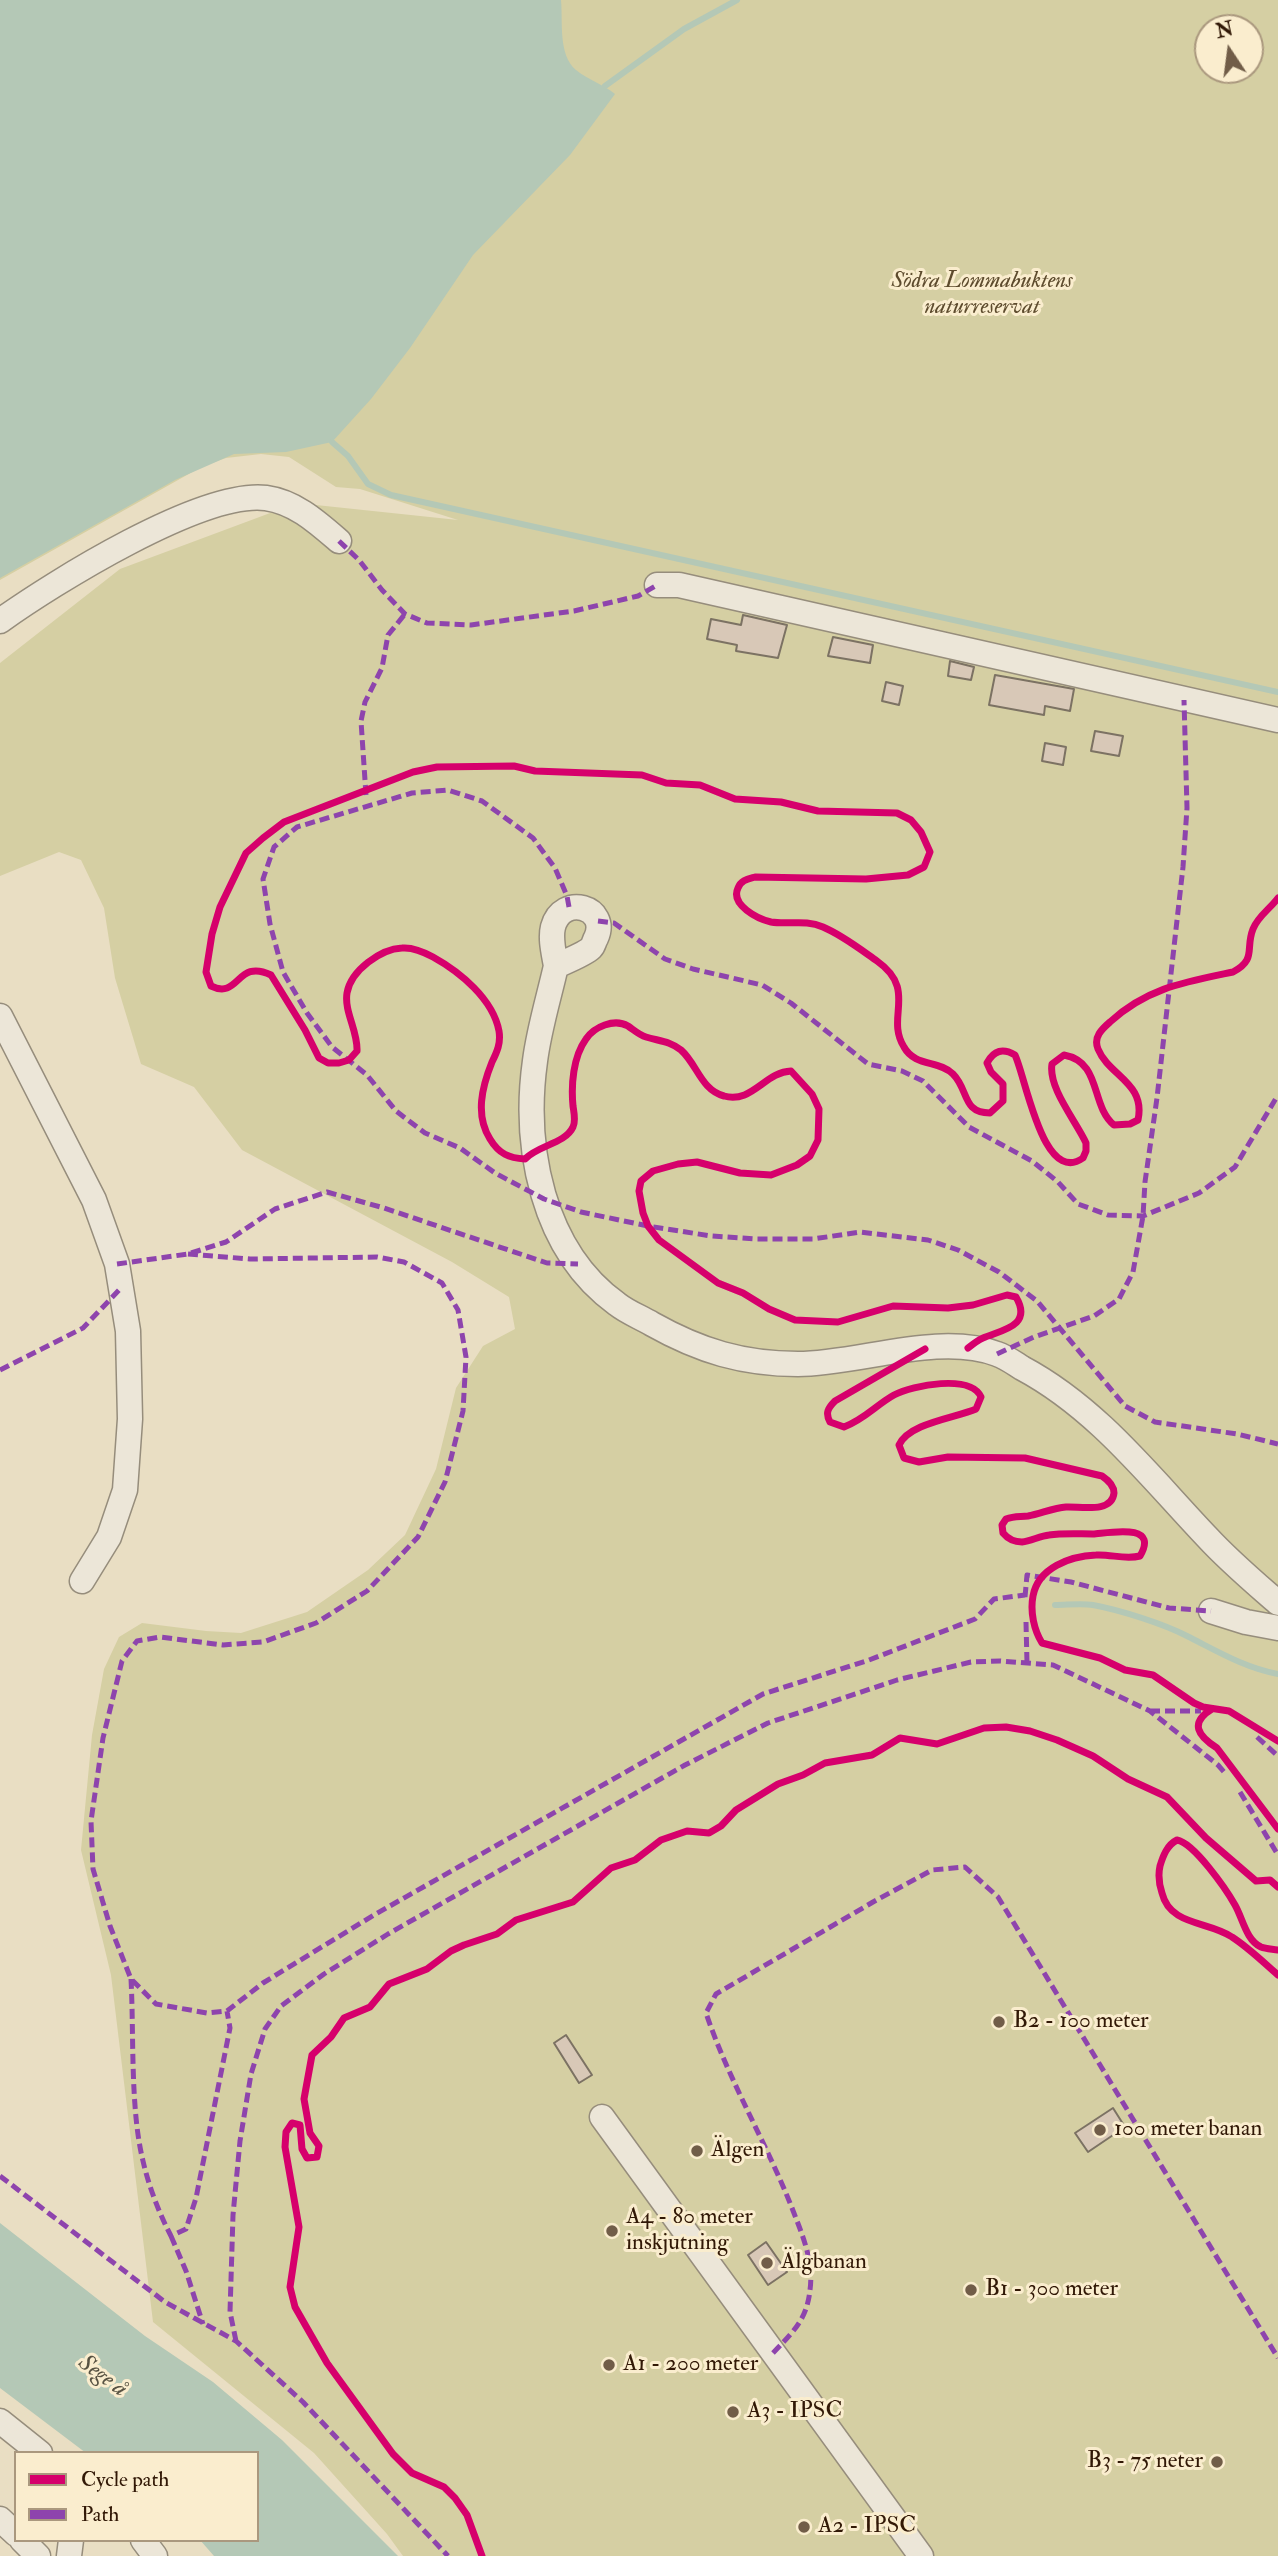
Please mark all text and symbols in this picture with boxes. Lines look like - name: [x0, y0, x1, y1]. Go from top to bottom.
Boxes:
- north arrow: [1194, 14, 1264, 84]
- text: N: [1214, 17, 1236, 44]
- park label: Södra Lommabuktens naturreservat: [891, 268, 1073, 322]
- place label: B2 - 100 meter: [1013, 2008, 1149, 2036]
- marker: B2 - 100 meter: [991, 2014, 1007, 2030]
- place label: 100 meter banan: [1114, 2116, 1262, 2144]
- marker: 100 meter banan: [1092, 2122, 1108, 2138]
- place label: Älgen: [711, 2137, 764, 2165]
- marker: Älgen: [689, 2143, 705, 2159]
- place label: A4 - 80 meter inskjutning: [626, 2204, 753, 2258]
- marker: A4 - 80 meter inskjutning: [604, 2223, 620, 2239]
- place label: Älgbanan: [781, 2249, 867, 2277]
- marker: Älgbanan: [759, 2255, 775, 2271]
- place label: B1 - 300 meter: [985, 2276, 1118, 2304]
- marker: B1 - 300 meter: [963, 2282, 979, 2298]
- water label: Sege å: [72, 2350, 132, 2404]
- place label: A1 - 200 meter: [623, 2351, 758, 2379]
- marker: A1 - 200 meter: [601, 2357, 617, 2373]
- place label: A3 - IPSC: [747, 2398, 842, 2426]
- marker: A3 - IPSC: [725, 2404, 741, 2420]
- place label: B3 - 75 neter: [1087, 2448, 1203, 2476]
- legend: [14, 2451, 259, 2542]
- marker: B3 - 75 neter: [1209, 2454, 1225, 2470]
- text: Cycle path: [81, 2466, 169, 2493]
- text: Path: [81, 2501, 119, 2528]
- place label: A2 - IPSC: [818, 2513, 916, 2541]
- marker: A2 - IPSC: [796, 2519, 812, 2535]

